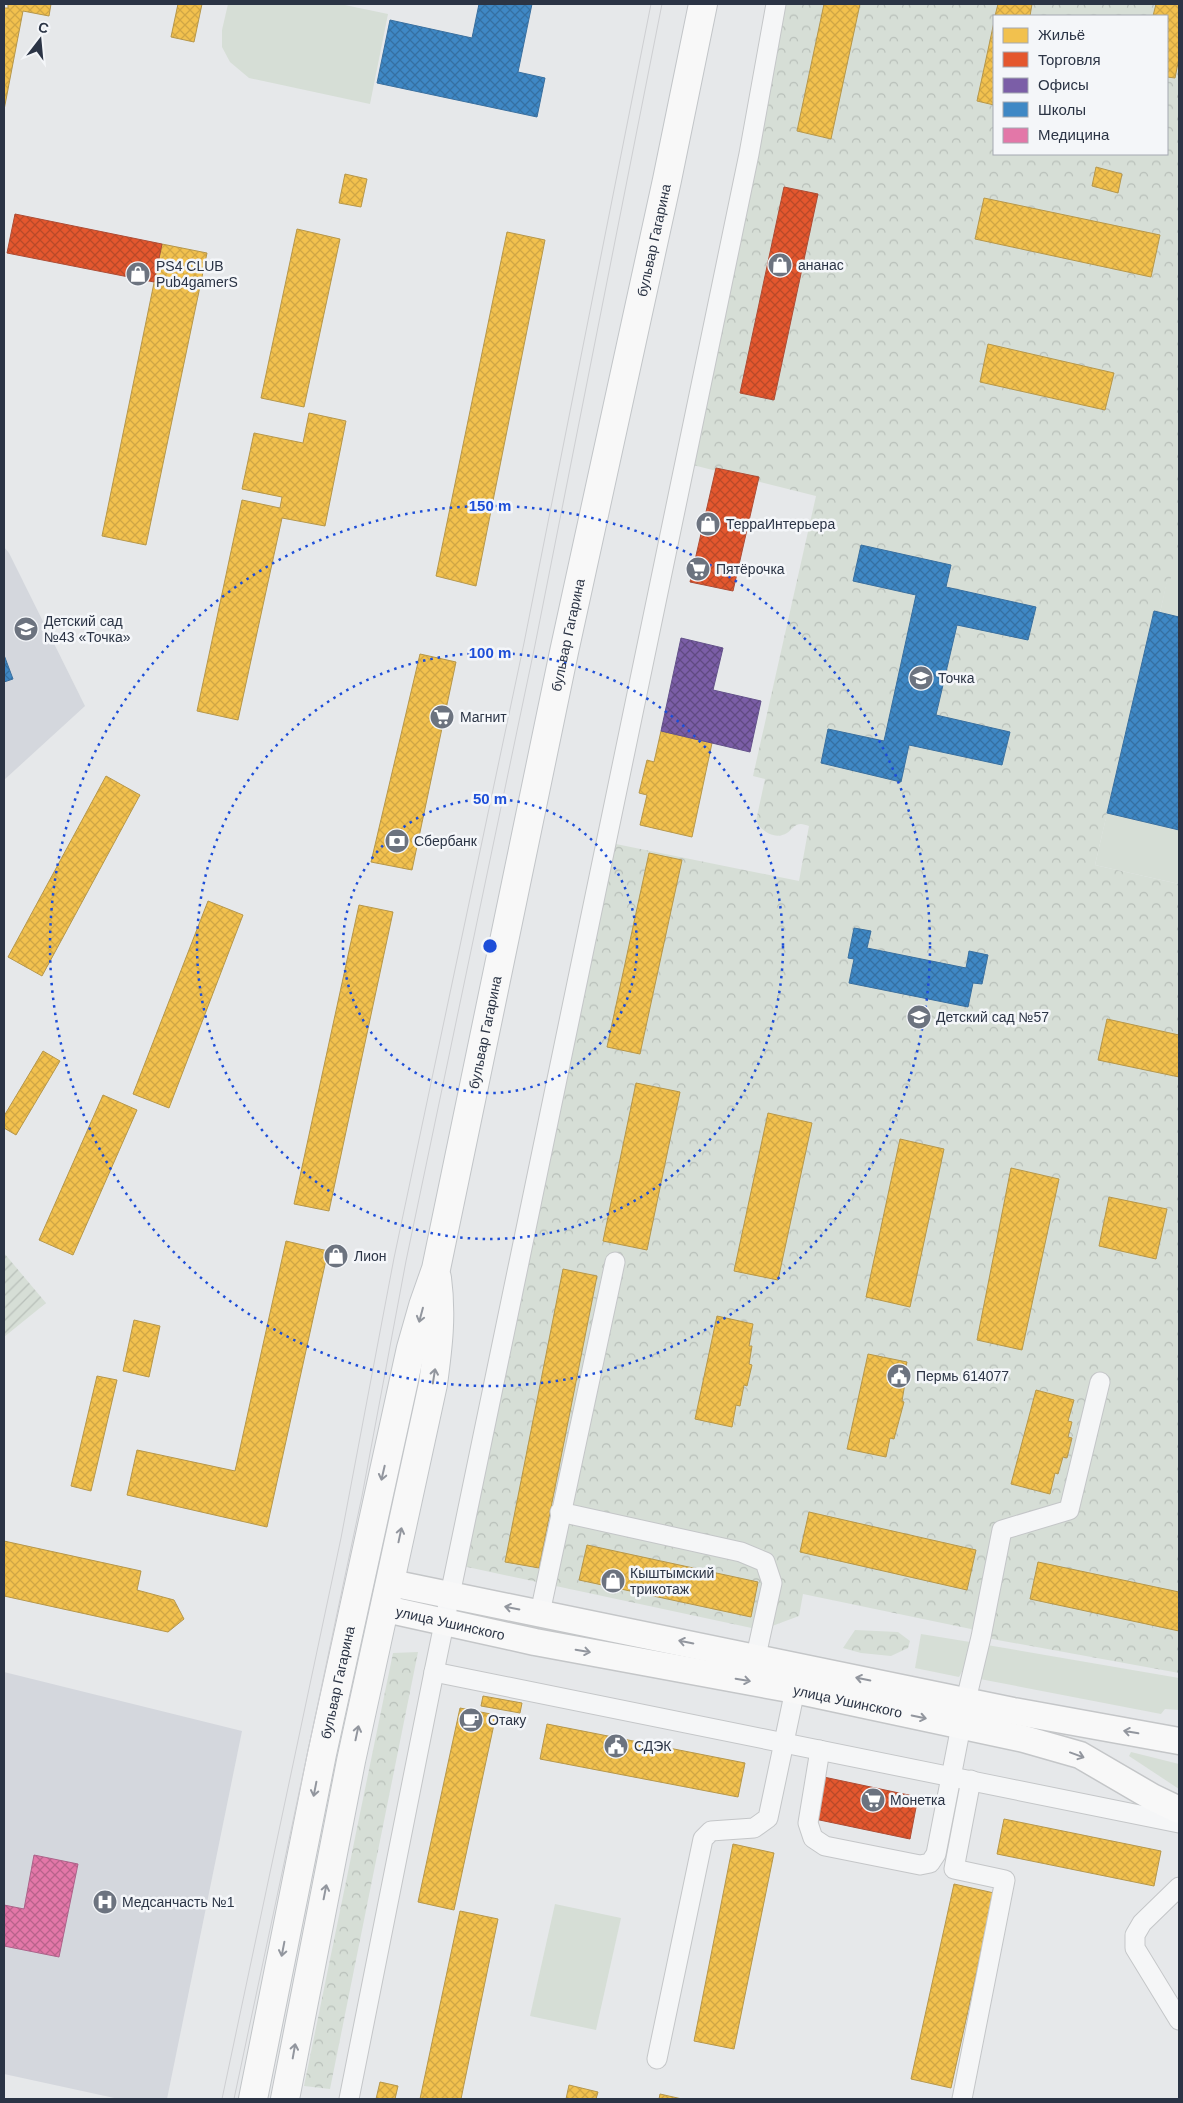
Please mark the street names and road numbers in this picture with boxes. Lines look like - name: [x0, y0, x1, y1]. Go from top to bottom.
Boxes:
- street label: бульвар Гагарина: [634, 182, 674, 298]
- street label: бульвар Гагарина: [548, 577, 588, 693]
- street label: бульвар Гагарина: [466, 974, 505, 1090]
- street label: улица Ушинского: [394, 1603, 507, 1643]
- street label: бульвар Гагарина: [318, 1624, 358, 1740]
- street label: улица Ушинского: [792, 1682, 904, 1721]

